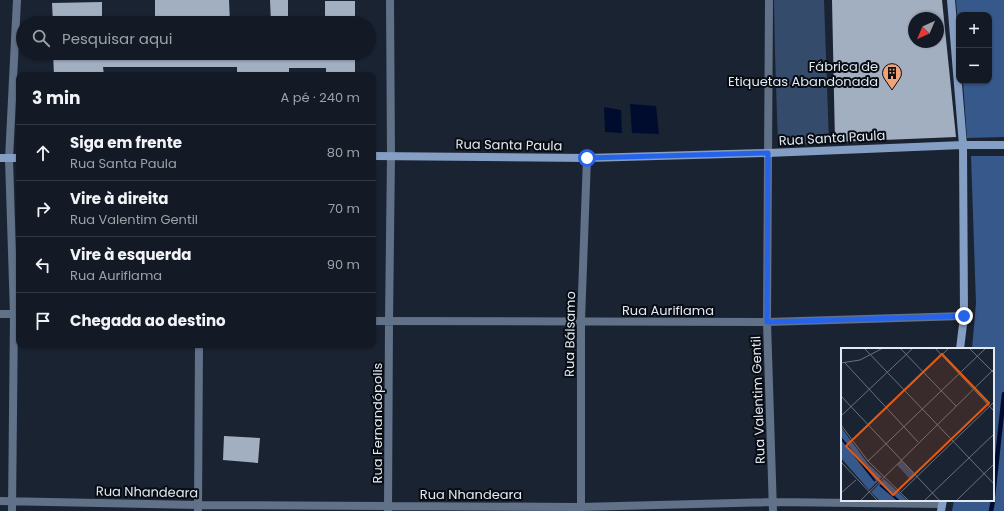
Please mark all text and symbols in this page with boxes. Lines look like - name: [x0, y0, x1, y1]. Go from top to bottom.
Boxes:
- north arrow: [908, 12, 944, 48]
- map controls: [956, 12, 992, 84]
- button: +: [956, 12, 992, 48]
- search box: [16, 16, 376, 60]
- icon: search: [30, 27, 52, 49]
- text: Pesquisar aqui: [62, 28, 172, 49]
- button: −: [956, 48, 992, 84]
- place label: Fábrica de Etiquetas Abandonada: [728, 57, 878, 91]
- building icon: Fábrica de Etiquetas Abandonada: [881, 62, 903, 90]
- text: 3 min: [32, 86, 80, 110]
- text: A pé · 240 m: [281, 88, 360, 107]
- street label: Rua Santa Paula: [778, 126, 886, 150]
- text: Siga em frente: [70, 132, 182, 153]
- street label: Rua Santa Paula: [455, 135, 563, 155]
- icon: ahead: [32, 142, 54, 164]
- text: 80 m: [327, 143, 360, 162]
- route start: [578, 149, 596, 167]
- text: Rua Santa Paula: [70, 154, 177, 173]
- text: Vire à direita: [70, 188, 169, 209]
- icon: right: [32, 198, 54, 220]
- text: 70 m: [328, 199, 360, 218]
- text: Rua Valentim Gentil: [70, 210, 198, 229]
- text: Vire à esquerda: [70, 244, 192, 265]
- icon: left: [32, 254, 54, 276]
- text: 90 m: [327, 255, 360, 274]
- text: Rua Auriflama: [70, 266, 162, 285]
- street label: Rua Bálsamo: [560, 291, 580, 377]
- street label: Rua Auriflama: [622, 301, 714, 320]
- route end: [955, 307, 973, 325]
- icon: arrive: [32, 310, 54, 332]
- text: Chegada ao destino: [70, 310, 226, 331]
- street label: Rua Valentim Gentil: [746, 336, 770, 464]
- inset map: [841, 348, 994, 501]
- street label: Rua Fernandópolis: [368, 362, 387, 483]
- street label: Rua Nhandeara: [96, 482, 198, 502]
- street label: Rua Nhandeara: [420, 485, 522, 504]

